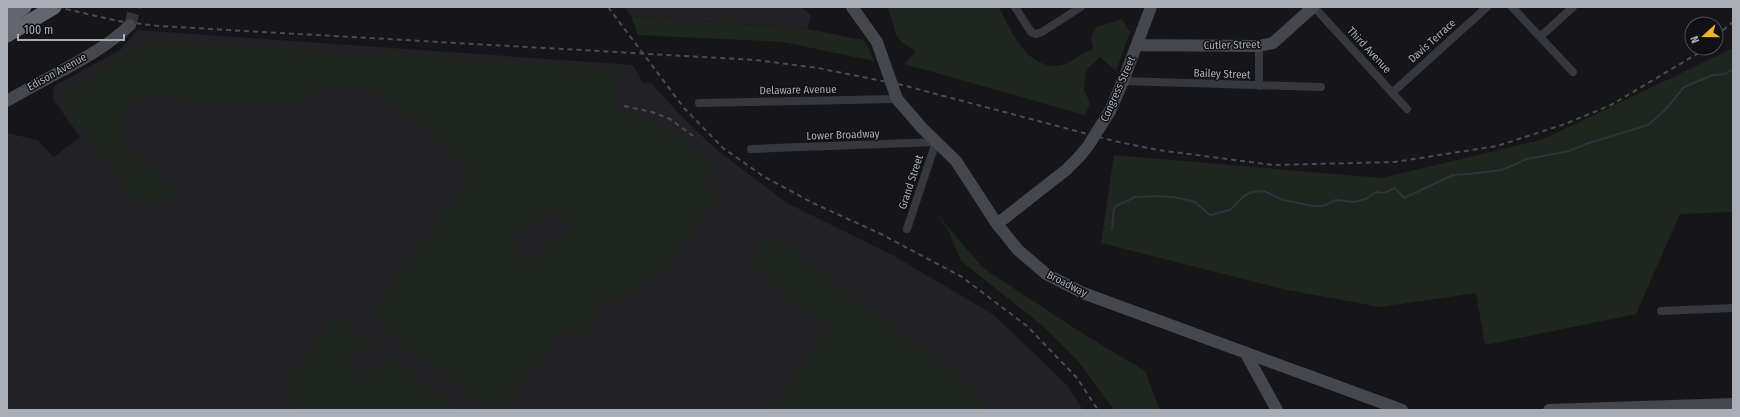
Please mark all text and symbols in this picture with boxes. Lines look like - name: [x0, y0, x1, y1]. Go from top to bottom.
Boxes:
- scale bar: [18, 16, 124, 42]
- street label: Davis Terrace: [1406, 16, 1458, 66]
- north arrow: [1684, 16, 1724, 56]
- text: 100 m: [24, 23, 53, 37]
- street label: Third Avenue: [1344, 24, 1394, 76]
- text: N: [1688, 34, 1702, 45]
- street label: Cutler Street: [1204, 38, 1261, 52]
- street label: Edison Avenue: [25, 50, 89, 94]
- street label: Congress Street: [1098, 54, 1138, 124]
- street label: Bailey Street: [1193, 67, 1251, 82]
- street label: Delaware Avenue: [759, 83, 837, 97]
- street label: Lower Broadway: [806, 127, 880, 143]
- street label: Grand Street: [896, 153, 926, 211]
- street label: Broadway: [1045, 268, 1090, 300]

